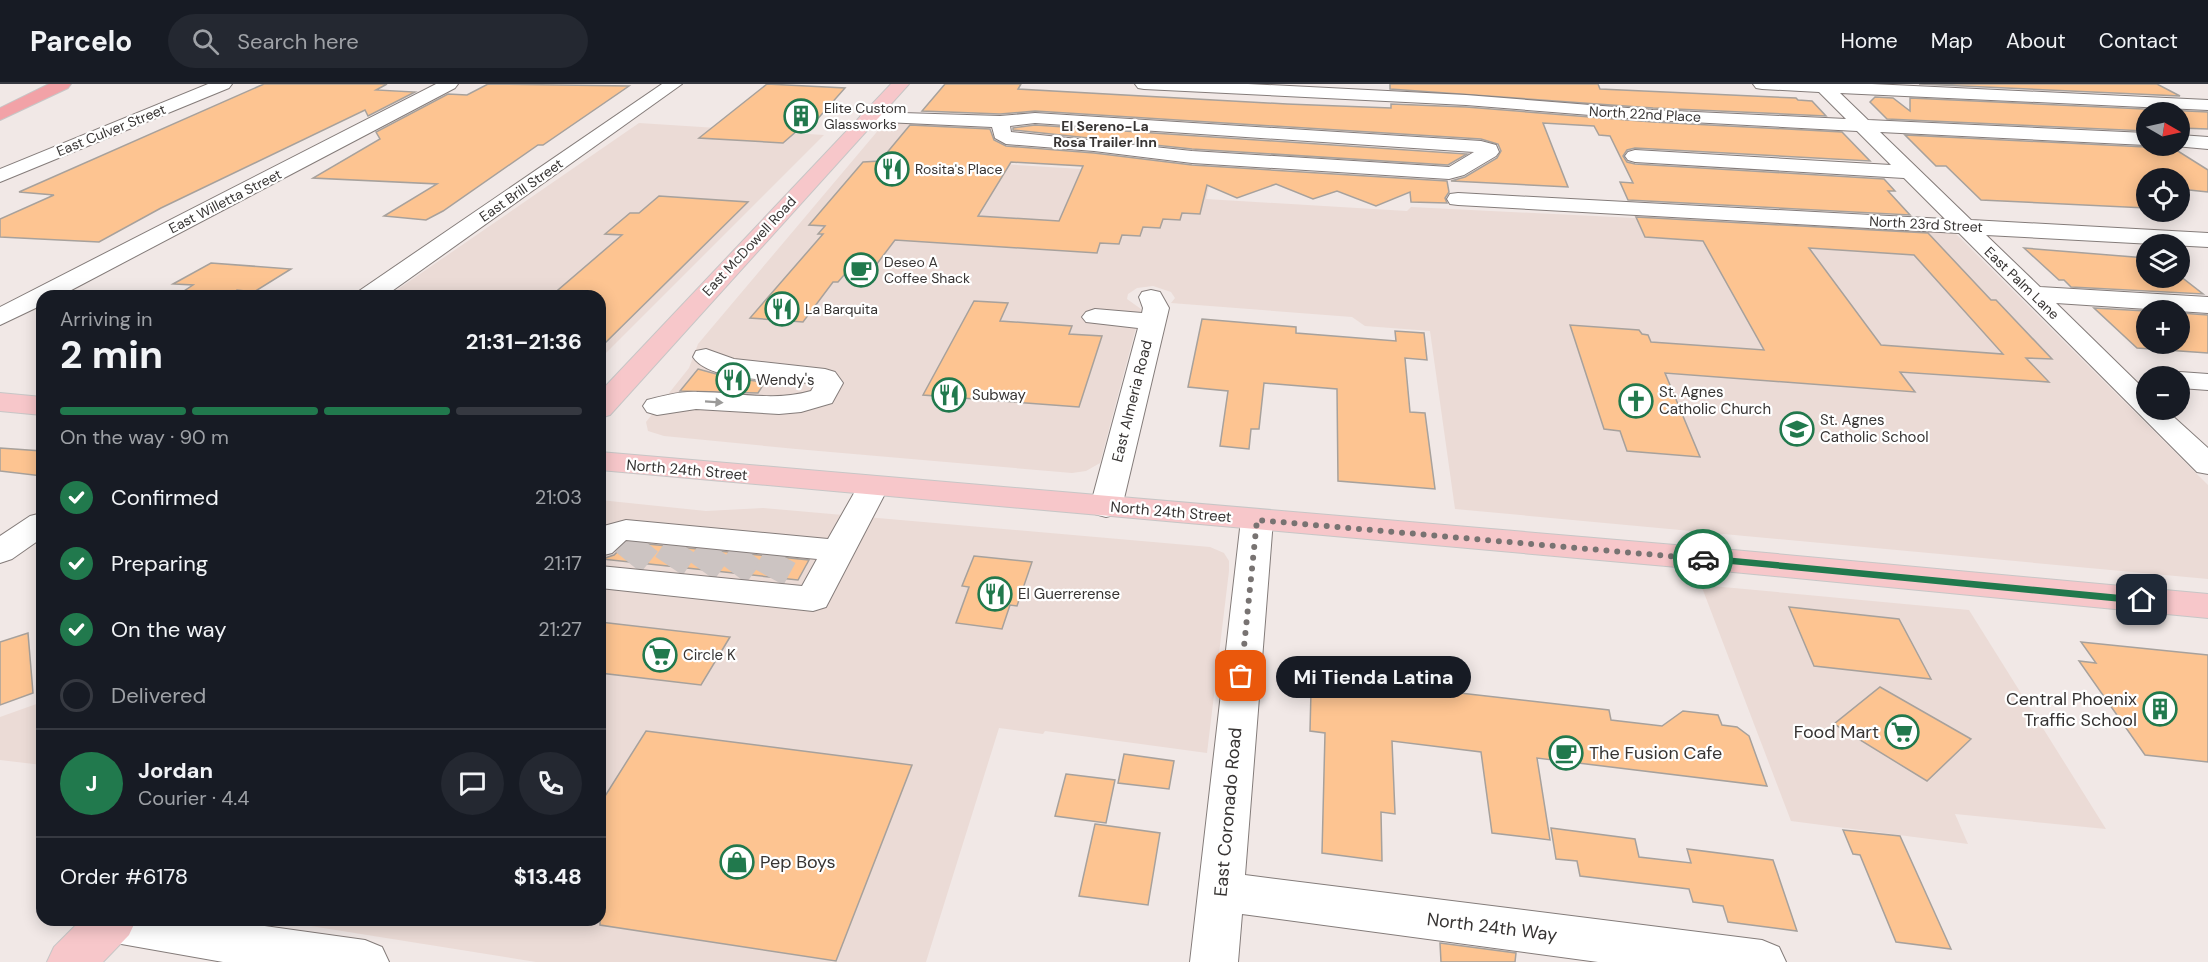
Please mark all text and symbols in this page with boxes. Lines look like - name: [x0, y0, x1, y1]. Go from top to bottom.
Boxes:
- search box: [168, 14, 588, 68]
- text: Parcelo: [30, 23, 132, 60]
- icon: search: [189, 25, 222, 58]
- text: Search here: [237, 27, 359, 56]
- text: Home: [1840, 27, 1898, 55]
- text: Map: [1931, 27, 1973, 55]
- text: About: [2006, 27, 2066, 55]
- text: Contact: [2099, 27, 2178, 55]
- building icon: Elite Custom Glassworks: [783, 98, 819, 134]
- place label: Elite Custom Glassworks: [824, 99, 906, 133]
- street label: East Culver Street: [54, 100, 168, 160]
- street label: North 22nd Place: [1589, 102, 1701, 126]
- north arrow: [2136, 102, 2190, 156]
- map controls: [2136, 102, 2190, 420]
- district label: El Sereno-La Rosa Trailer Inn: [1053, 117, 1157, 151]
- restaurant icon: Rosita's Place: [874, 151, 910, 187]
- street label: East Brill Street: [476, 154, 566, 226]
- place label: Rosita's Place: [915, 160, 1003, 178]
- street label: East Willetta Street: [166, 165, 284, 237]
- button: locate: [2136, 168, 2190, 222]
- street label: East McDowell Road: [698, 192, 800, 300]
- street label: North 23rd Street: [1869, 212, 1983, 236]
- button: layers: [2136, 234, 2190, 288]
- street label: East Palm Lane: [1981, 243, 2063, 323]
- cafe icon: Deseo A Coffee Shack: [843, 252, 879, 288]
- place label: Deseo A Coffee Shack: [884, 253, 970, 287]
- restaurant icon: La Barquita: [764, 291, 800, 327]
- place label: La Barquita: [805, 300, 878, 318]
- button: +: [2136, 300, 2190, 354]
- text: Arriving in: [60, 306, 152, 332]
- text: 21:31–21:36: [466, 327, 582, 356]
- text: 2 min: [60, 329, 163, 380]
- street label: East Almeria Road: [1107, 338, 1157, 464]
- restaurant icon: Wendy's: [715, 362, 751, 398]
- button: −: [2136, 366, 2190, 420]
- place label: Wendy's: [756, 370, 815, 390]
- restaurant icon: Subway: [931, 377, 967, 413]
- place label: St. Agnes Catholic Church: [1659, 382, 1771, 419]
- church icon: St. Agnes Catholic Church: [1618, 383, 1654, 419]
- place label: Subway: [972, 385, 1027, 405]
- one-way arrow: [705, 397, 724, 407]
- place label: St. Agnes Catholic School: [1820, 410, 1929, 447]
- school or university icon: St. Agnes Catholic School: [1779, 411, 1815, 447]
- text: On the way · 90 m: [60, 424, 229, 450]
- street label: North 24th Street: [625, 455, 749, 485]
- icon: check: [60, 481, 93, 514]
- text: Confirmed: [111, 483, 219, 512]
- text: 21:03: [535, 484, 582, 510]
- street label: North 24th Street: [1109, 497, 1233, 527]
- courier: [1673, 529, 1733, 589]
- icon: car: [1687, 543, 1720, 576]
- icon: check: [60, 547, 93, 580]
- text: Preparing: [111, 549, 208, 578]
- text: 21:17: [543, 550, 582, 576]
- pin: [2116, 574, 2167, 625]
- restaurant icon: El Guerrerense: [977, 576, 1013, 612]
- icon: home: [2125, 583, 2158, 616]
- place label: El Guerrerense: [1018, 584, 1120, 604]
- icon: check: [60, 613, 93, 646]
- text: On the way: [111, 615, 226, 644]
- text: 21:27: [538, 616, 582, 642]
- supermarket icon: Circle K: [642, 637, 678, 673]
- place label: Circle K: [683, 645, 736, 665]
- pin: [1215, 650, 1266, 701]
- callout: Mi Tienda Latina: [1277, 655, 1472, 697]
- icon: bag: [1224, 659, 1257, 692]
- text: Mi Tienda Latina: [1293, 664, 1454, 690]
- text: Delivered: [111, 681, 206, 710]
- place label: Central Phoenix Traffic School: [2006, 687, 2137, 732]
- building icon: Central Phoenix Traffic School: [2142, 691, 2178, 727]
- supermarket icon: Food Mart: [1884, 714, 1920, 750]
- place label: Food Mart: [1794, 720, 1879, 744]
- street label: East Coronado Road: [1209, 726, 1247, 898]
- cafe icon: The Fusion Cafe: [1548, 735, 1584, 771]
- place label: The Fusion Cafe: [1589, 741, 1722, 765]
- button: chat: [441, 752, 504, 815]
- button: phone: [519, 752, 582, 815]
- text: Jordan: [138, 756, 213, 785]
- text: J: [86, 769, 97, 798]
- text: Courier · 4.4: [138, 785, 249, 811]
- shop icon: Pep Boys: [719, 844, 755, 880]
- place label: Pep Boys: [760, 850, 836, 874]
- text: Order #6178: [60, 862, 188, 891]
- text: $13.48: [514, 862, 582, 891]
- street label: North 24th Way: [1425, 907, 1559, 947]

